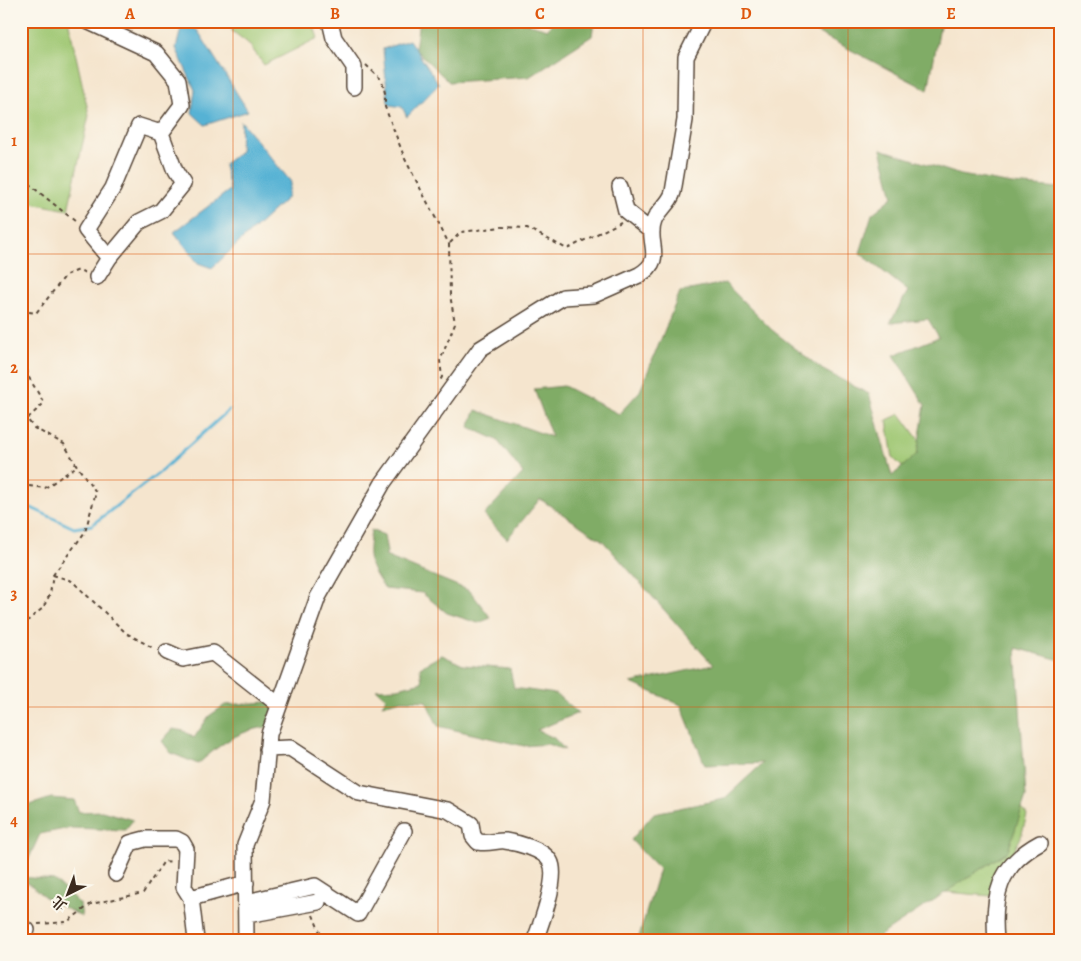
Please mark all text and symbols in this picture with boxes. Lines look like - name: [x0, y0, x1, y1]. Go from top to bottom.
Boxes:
- text: A: [124, 3, 136, 25]
- text: B: [330, 3, 340, 25]
- text: C: [535, 3, 545, 25]
- text: D: [740, 3, 752, 25]
- text: E: [946, 3, 956, 25]
- text: 1: [11, 130, 17, 152]
- text: 2: [10, 357, 18, 379]
- text: 3: [11, 583, 18, 605]
- text: 4: [10, 810, 18, 832]
- north arrow: [42, 868, 92, 918]
- text: 北: [48, 892, 71, 915]

